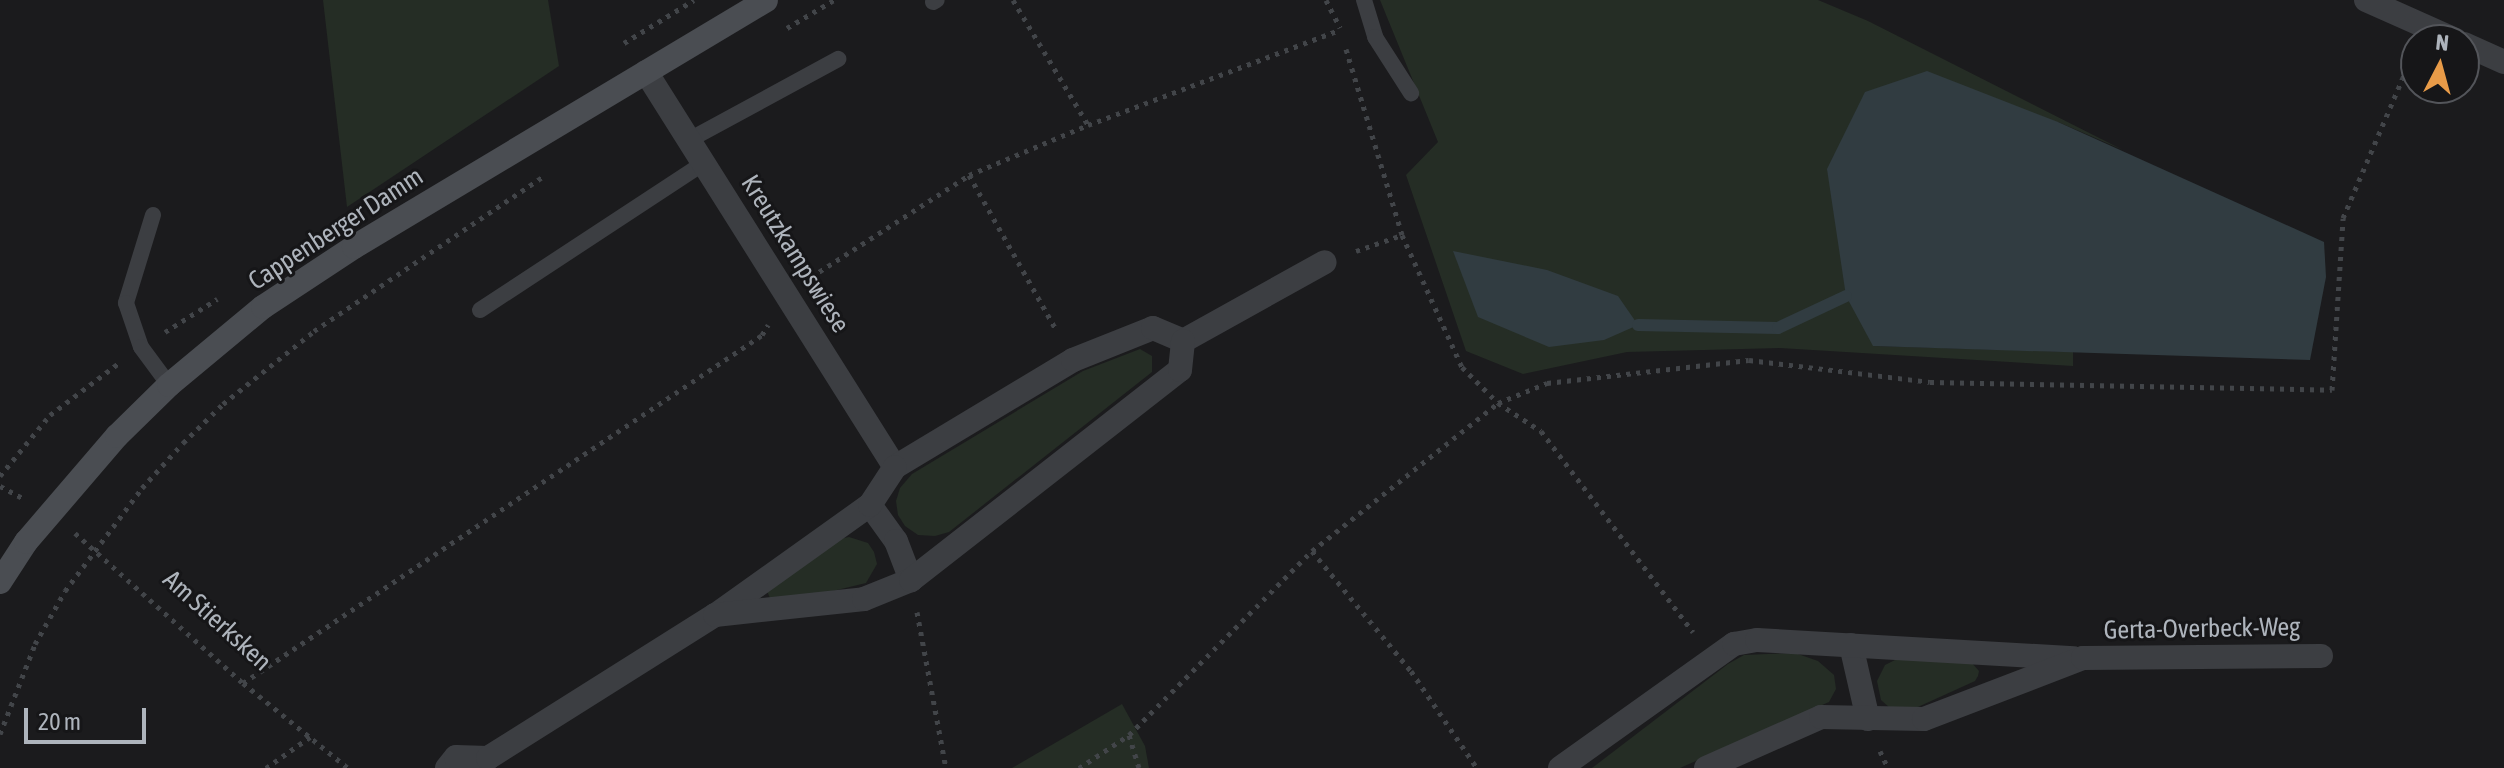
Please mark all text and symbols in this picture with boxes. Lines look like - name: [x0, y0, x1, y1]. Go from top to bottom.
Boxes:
- north arrow: [2400, 24, 2480, 104]
- text: N: [2434, 29, 2450, 56]
- street label: Cappenberger Damm: [243, 161, 429, 297]
- street label: Kreutzkampswiese: [734, 170, 856, 338]
- street label: Am Stierksken: [156, 564, 278, 678]
- street label: Gerta-Overbeck-Weg: [2103, 612, 2301, 646]
- scale bar: [28, 692, 150, 742]
- text: 20 m: [38, 708, 81, 735]

